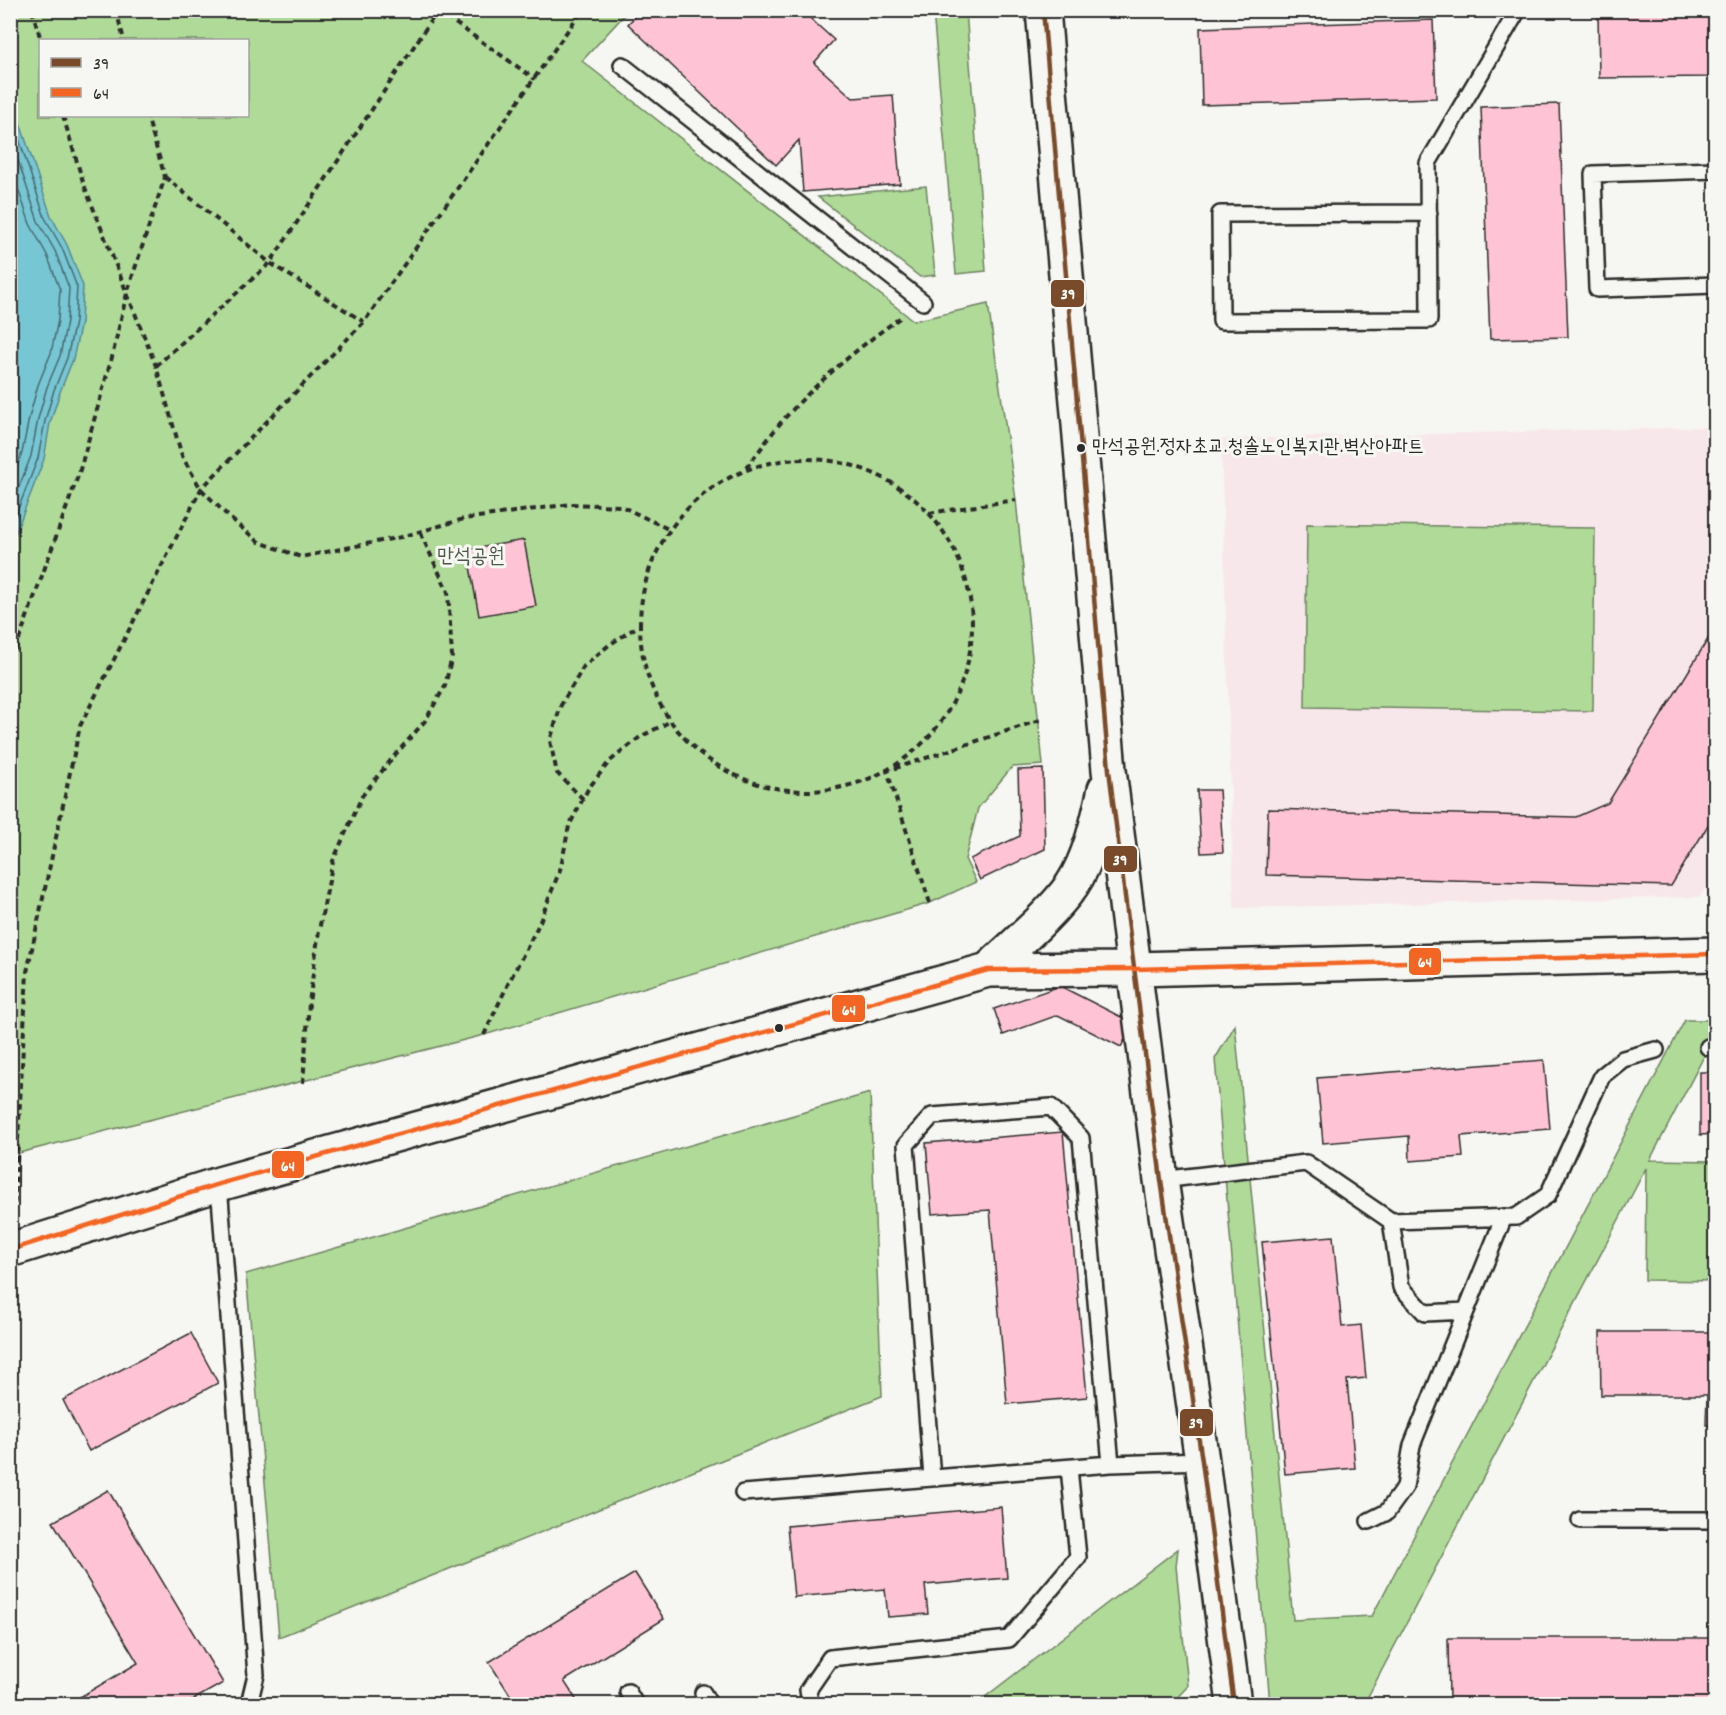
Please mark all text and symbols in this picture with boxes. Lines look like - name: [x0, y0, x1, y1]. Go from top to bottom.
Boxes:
- legend: [39, 39, 249, 117]
- text: 39: [93, 53, 109, 78]
- text: 64: [93, 83, 109, 108]
- line badge: 39: [1050, 279, 1085, 308]
- text: 39: [1061, 284, 1075, 307]
- place label: 만석공원.정자초교.청솔노인복지관.벽산아파트: [1092, 434, 1424, 462]
- marker: 만석공원.정자초교.청솔노인복지관.벽산아파트: [1075, 442, 1087, 454]
- park label: 만석공원: [437, 543, 505, 573]
- line badge: 39: [1103, 845, 1138, 873]
- text: 39: [1113, 850, 1127, 873]
- line badge: 64: [1408, 947, 1442, 976]
- text: 64: [1418, 952, 1432, 975]
- line badge: 64: [831, 994, 866, 1023]
- text: 64: [842, 1000, 856, 1023]
- unlabelled marker: [773, 1022, 785, 1034]
- line badge: 64: [271, 1150, 305, 1179]
- text: 64: [281, 1156, 295, 1179]
- line badge: 39: [1179, 1408, 1214, 1437]
- text: 39: [1189, 1413, 1203, 1436]

